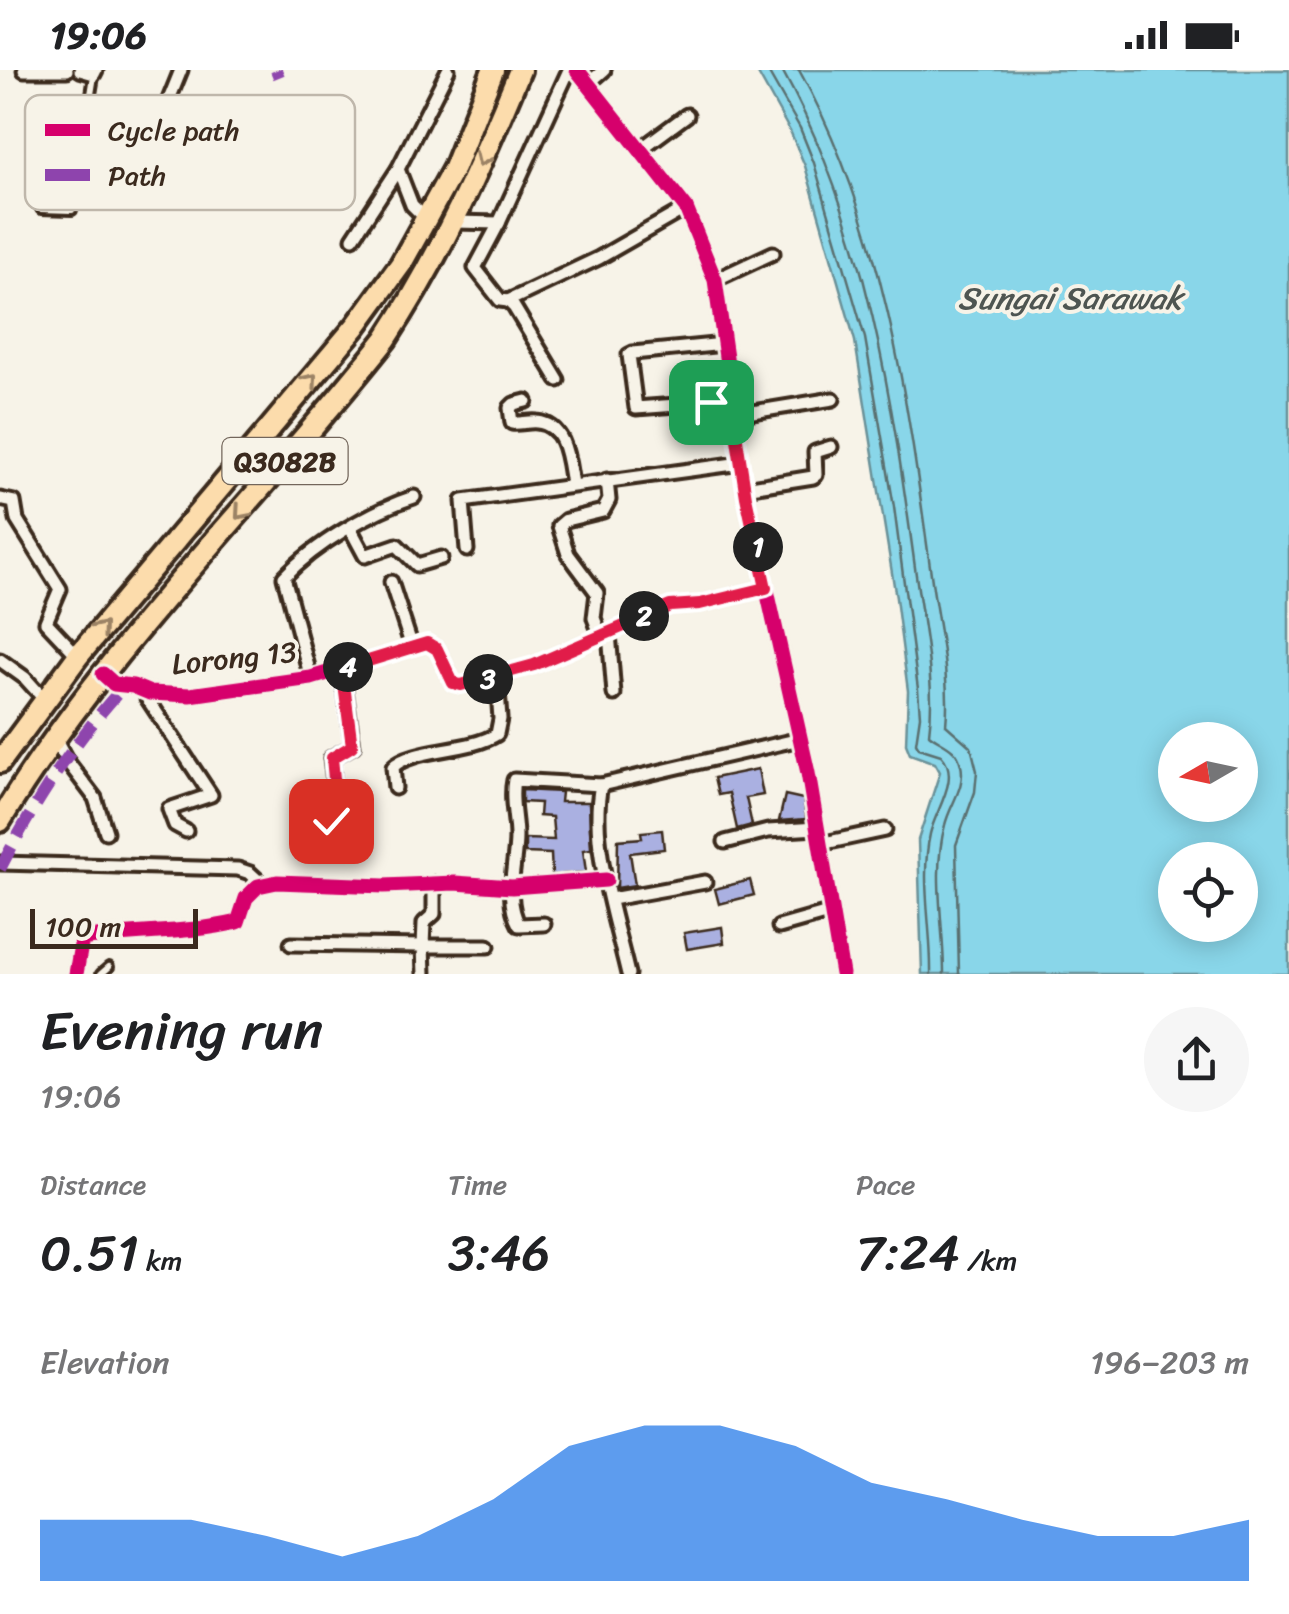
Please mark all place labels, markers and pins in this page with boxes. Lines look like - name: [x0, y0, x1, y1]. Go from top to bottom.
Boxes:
- pin: [669, 360, 754, 445]
- pin: 1: [733, 522, 783, 572]
- pin: 2: [619, 591, 669, 641]
- pin: 4: [323, 642, 373, 692]
- pin: 3: [463, 654, 513, 704]
- pin: [289, 779, 374, 864]

